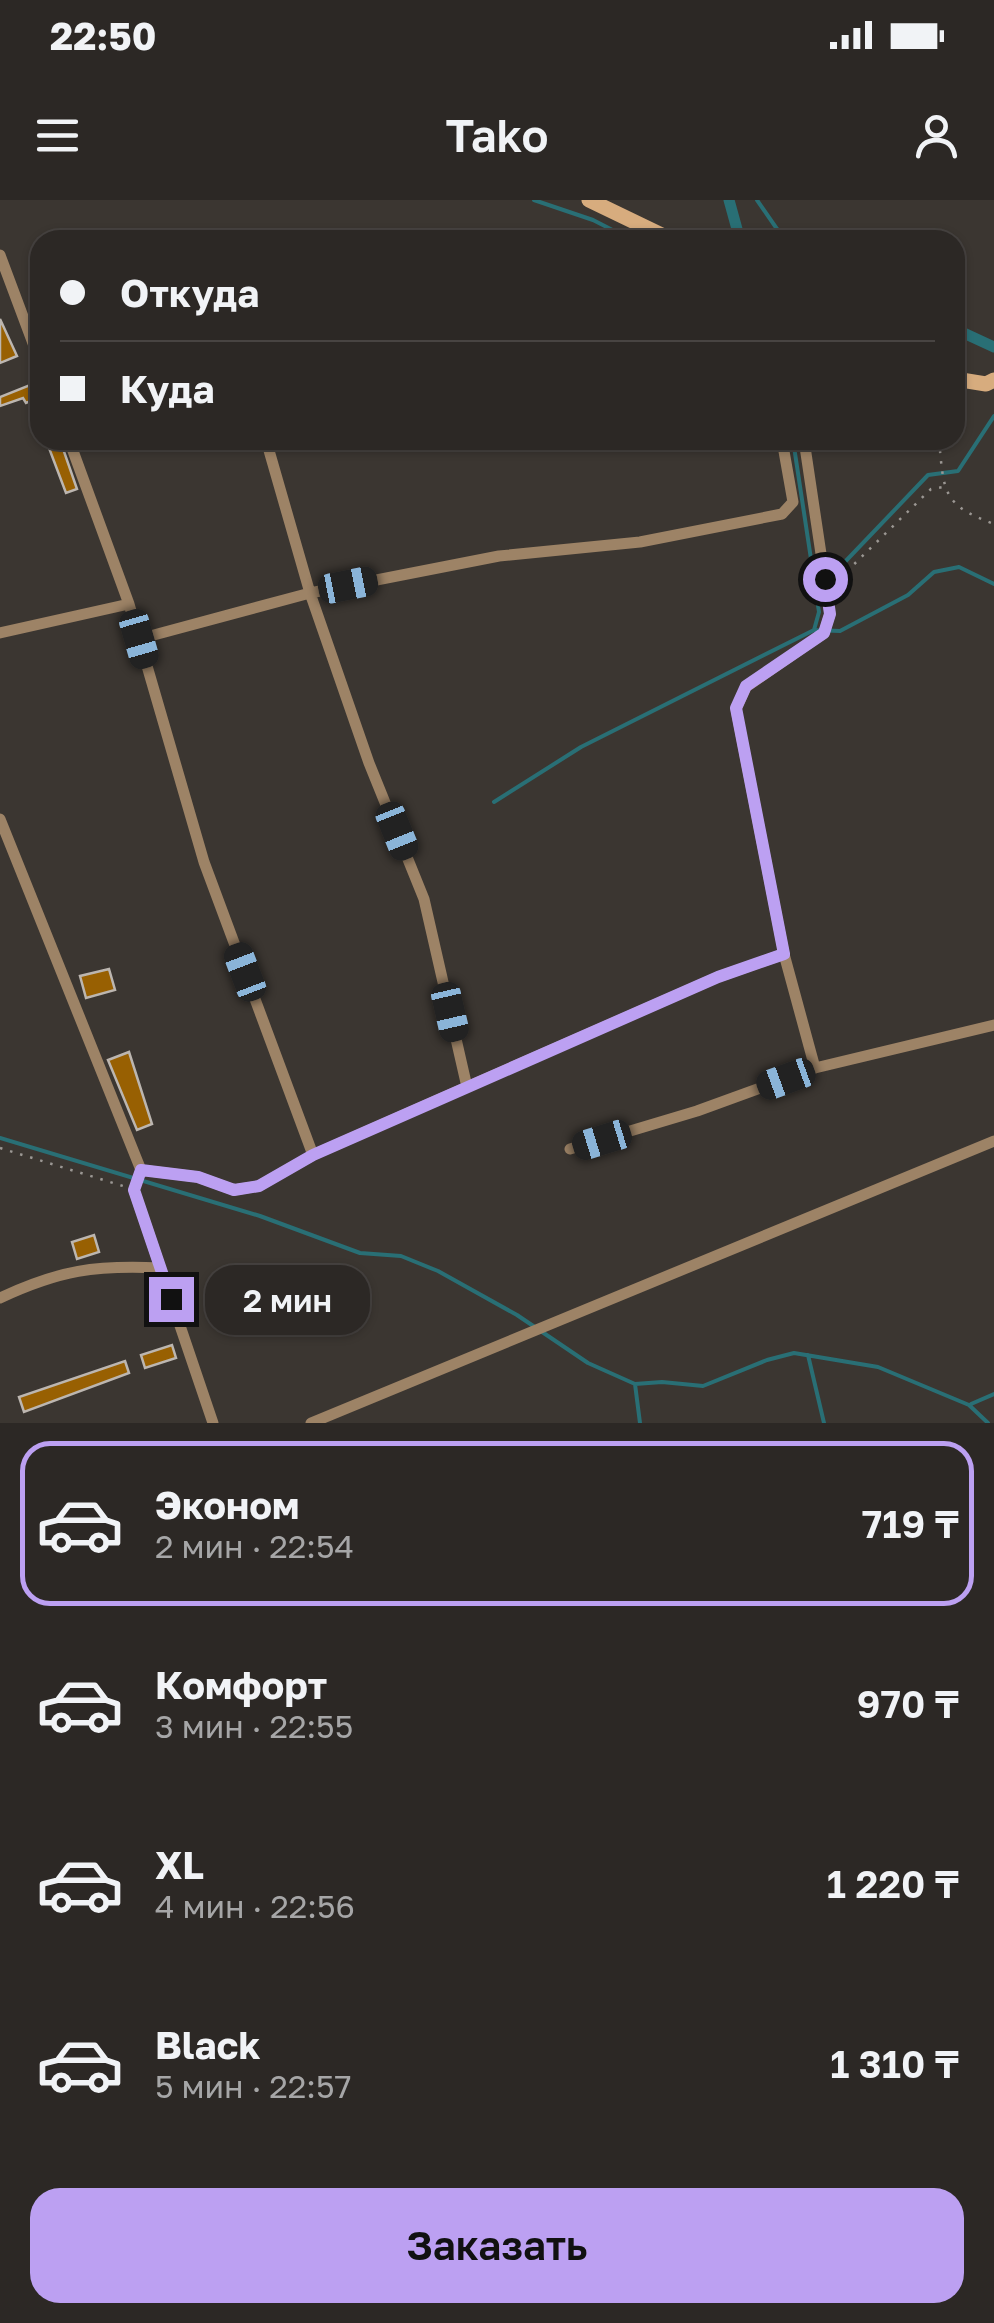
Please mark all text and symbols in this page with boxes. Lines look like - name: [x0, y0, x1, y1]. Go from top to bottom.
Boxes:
- text: 22:50: [50, 13, 156, 58]
- icon: menu: [30, 108, 85, 163]
- text: Tako: [445, 108, 549, 162]
- icon: person: [909, 108, 964, 163]
- text: Откуда: [120, 270, 259, 315]
- text: Куда: [120, 366, 214, 411]
- route start: [803, 557, 848, 602]
- car: [316, 565, 380, 605]
- car: [116, 606, 162, 672]
- car: [372, 798, 422, 864]
- car: [220, 939, 270, 1005]
- car: [429, 979, 471, 1045]
- car: [753, 1055, 819, 1103]
- car: [569, 1117, 635, 1163]
- callout: 2 мин: [206, 1264, 371, 1334]
- route end: [149, 1277, 194, 1322]
- text: 2 мин: [243, 1281, 332, 1319]
- icon: car: [35, 1479, 125, 1569]
- text: Эконом: [155, 1482, 299, 1527]
- text: 719 ₸: [862, 1501, 959, 1546]
- text: 2 мин · 22:54: [155, 1527, 354, 1565]
- icon: car: [35, 1659, 125, 1749]
- text: Комфорт: [155, 1662, 327, 1707]
- text: 970 ₸: [857, 1681, 959, 1726]
- text: 3 мин · 22:55: [155, 1707, 353, 1745]
- icon: car: [35, 1839, 125, 1929]
- text: XL: [155, 1842, 204, 1887]
- text: 1 220 ₸: [827, 1861, 959, 1906]
- text: 4 мин · 22:56: [155, 1887, 355, 1925]
- icon: car: [35, 2019, 125, 2109]
- text: Black: [155, 2022, 260, 2067]
- text: 1 310 ₸: [830, 2041, 959, 2086]
- text: 5 мин · 22:57: [155, 2067, 351, 2105]
- button: Заказать: [30, 2188, 964, 2303]

